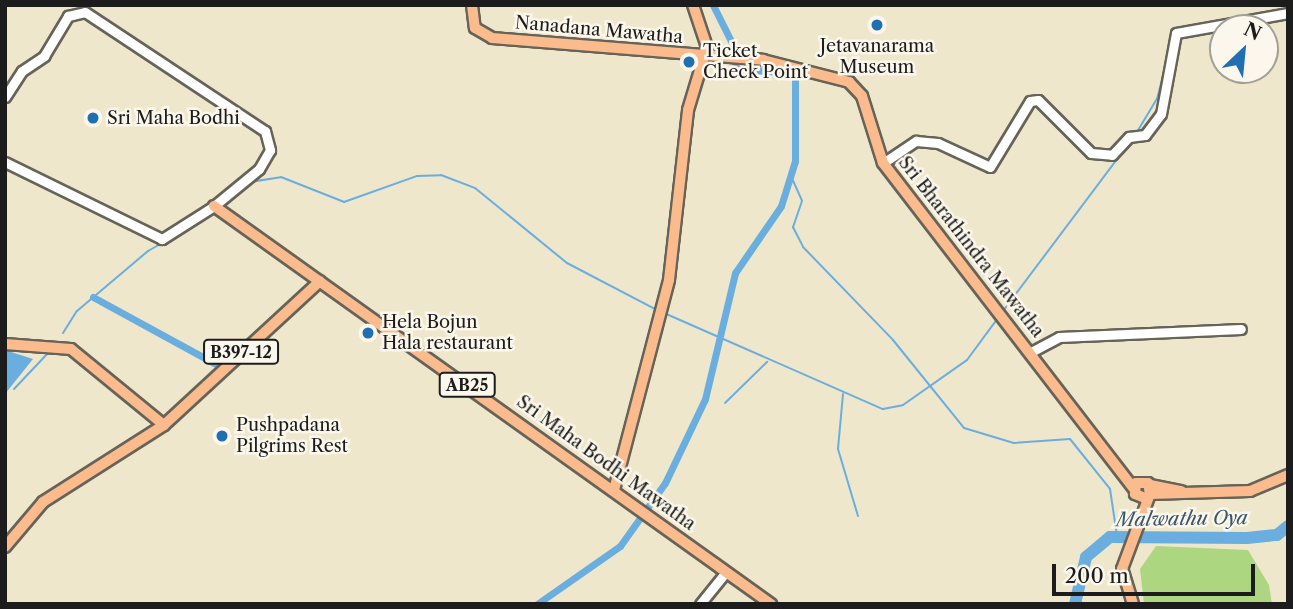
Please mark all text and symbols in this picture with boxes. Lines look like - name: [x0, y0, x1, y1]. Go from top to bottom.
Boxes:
- street label: Nanadana Mawatha: [514, 12, 684, 48]
- north arrow: [1209, 14, 1279, 84]
- marker: Jetavanarama Museum: [869, 17, 885, 33]
- text: N: [1240, 18, 1265, 45]
- place label: Jetavanarama Museum: [820, 36, 934, 78]
- place label: Ticket Check Point: [703, 41, 808, 84]
- marker: Ticket Check Point: [681, 54, 697, 70]
- place label: Sri Maha Bodhi: [107, 107, 240, 129]
- marker: Sri Maha Bodhi: [85, 110, 101, 126]
- street label: Sri Bharathindra Mawatha: [894, 152, 1048, 342]
- place label: Hela Bojun Hala restaurant: [382, 312, 513, 354]
- marker: Hela Bojun Hala restaurant: [360, 325, 376, 341]
- road number: B397-12: [202, 340, 280, 364]
- road number: AB25: [437, 372, 497, 398]
- street label: Sri Maha Bodhi Mawatha: [512, 391, 700, 535]
- place label: Pushpadana Pilgrims Rest: [236, 415, 348, 458]
- marker: Pushpadana Pilgrims Rest: [214, 428, 230, 444]
- water label: Malwathu Oya: [1116, 506, 1248, 532]
- scale bar: [1055, 550, 1258, 594]
- text: 200 m: [1065, 563, 1129, 588]

